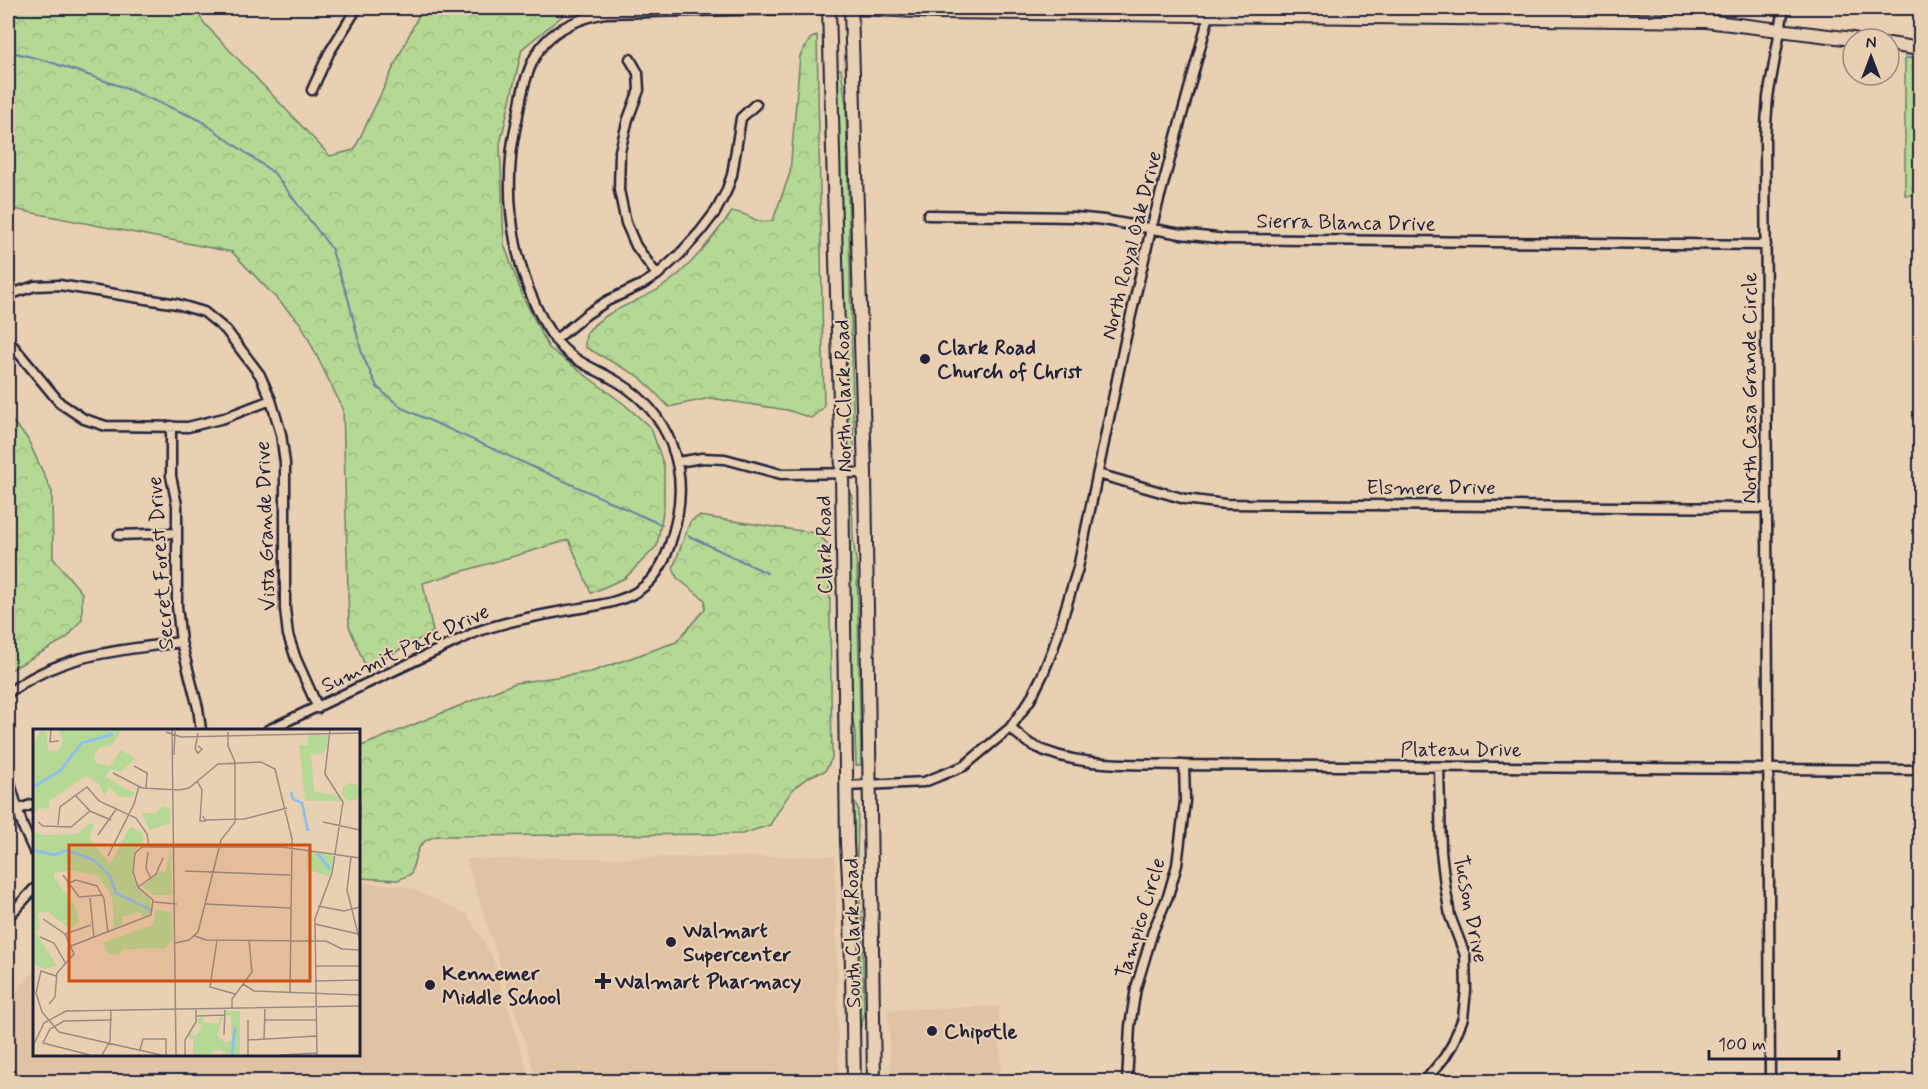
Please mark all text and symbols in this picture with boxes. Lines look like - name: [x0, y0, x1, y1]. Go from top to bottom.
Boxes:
- north arrow: [1841, 27, 1901, 87]
- text: N: [1866, 33, 1876, 54]
- street label: North Royal Oak Drive: [1095, 148, 1169, 343]
- street label: Sierra Blanca Drive: [1256, 207, 1436, 239]
- street label: North Casa Grande Circle: [1736, 272, 1764, 504]
- street label: North Clark Road: [829, 319, 859, 473]
- place label: Clark Road Church of Christ: [937, 334, 1082, 386]
- marker: Clark Road Church of Christ: [918, 352, 932, 366]
- street label: Vista Grande Drive: [249, 441, 283, 611]
- street label: Elsmere Drive: [1366, 474, 1496, 502]
- street label: Secret Forest Drive: [141, 475, 181, 651]
- street label: Clark Road: [810, 495, 840, 595]
- street label: Summit Parc Drive: [317, 598, 494, 700]
- inset map: [33, 729, 360, 1056]
- street label: Plateau Drive: [1400, 736, 1522, 764]
- street label: Tucson Drive: [1446, 853, 1494, 965]
- street label: Tampico Circle: [1109, 854, 1173, 982]
- street label: South Clark Road: [838, 858, 868, 1008]
- place label: Walmart Supercenter: [682, 917, 791, 969]
- marker: Walmart Supercenter: [664, 935, 678, 949]
- place label: Kennemer Middle School: [442, 960, 561, 1012]
- place label: Walmart Pharmacy: [614, 968, 802, 996]
- marker: Walmart Pharmacy: [596, 974, 610, 988]
- marker: Kennemer Middle School: [423, 978, 437, 992]
- place label: Chipotle: [944, 1018, 1017, 1046]
- scale bar: [1709, 1023, 1840, 1061]
- marker: Chipotle: [925, 1024, 939, 1038]
- text: 100 m: [1718, 1033, 1766, 1057]

